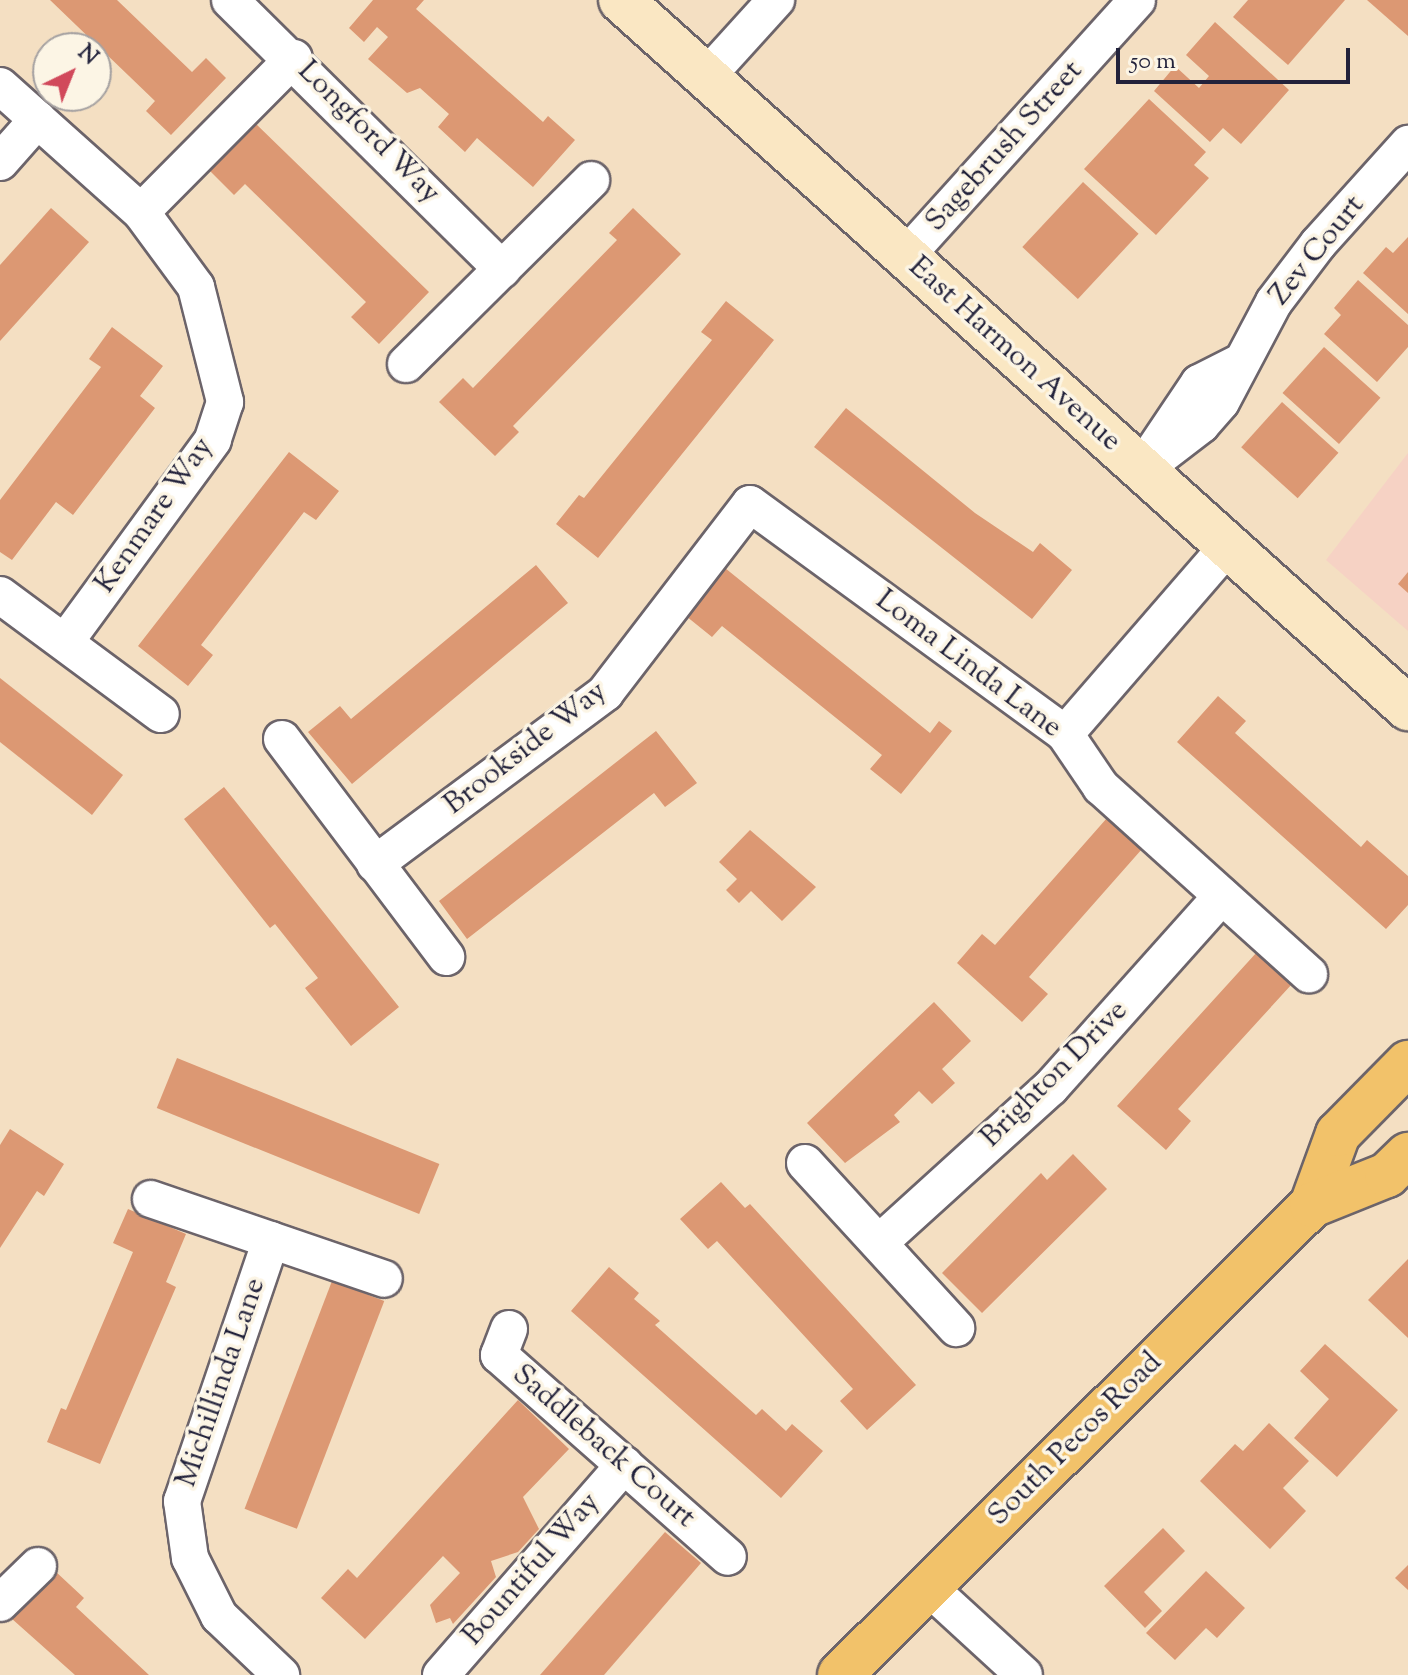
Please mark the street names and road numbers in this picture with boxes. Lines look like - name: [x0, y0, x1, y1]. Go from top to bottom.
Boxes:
- street label: Longford Way: [289, 54, 447, 212]
- street label: Sagebrush Street: [919, 54, 1091, 240]
- street label: Zev Court: [1263, 189, 1373, 313]
- street label: East Harmon Avenue: [900, 250, 1128, 460]
- street label: Kenmare Way: [88, 431, 222, 601]
- street label: Loma Linda Lane: [868, 583, 1068, 747]
- street label: Brookside Way: [438, 674, 614, 824]
- street label: Brighton Drive: [974, 994, 1136, 1156]
- street label: Michillinda Lane: [169, 1274, 275, 1492]
- street label: South Pecos Road: [982, 1346, 1170, 1534]
- street label: Saddleback Court: [504, 1358, 702, 1536]
- street label: Bountiful Way: [456, 1486, 608, 1654]

